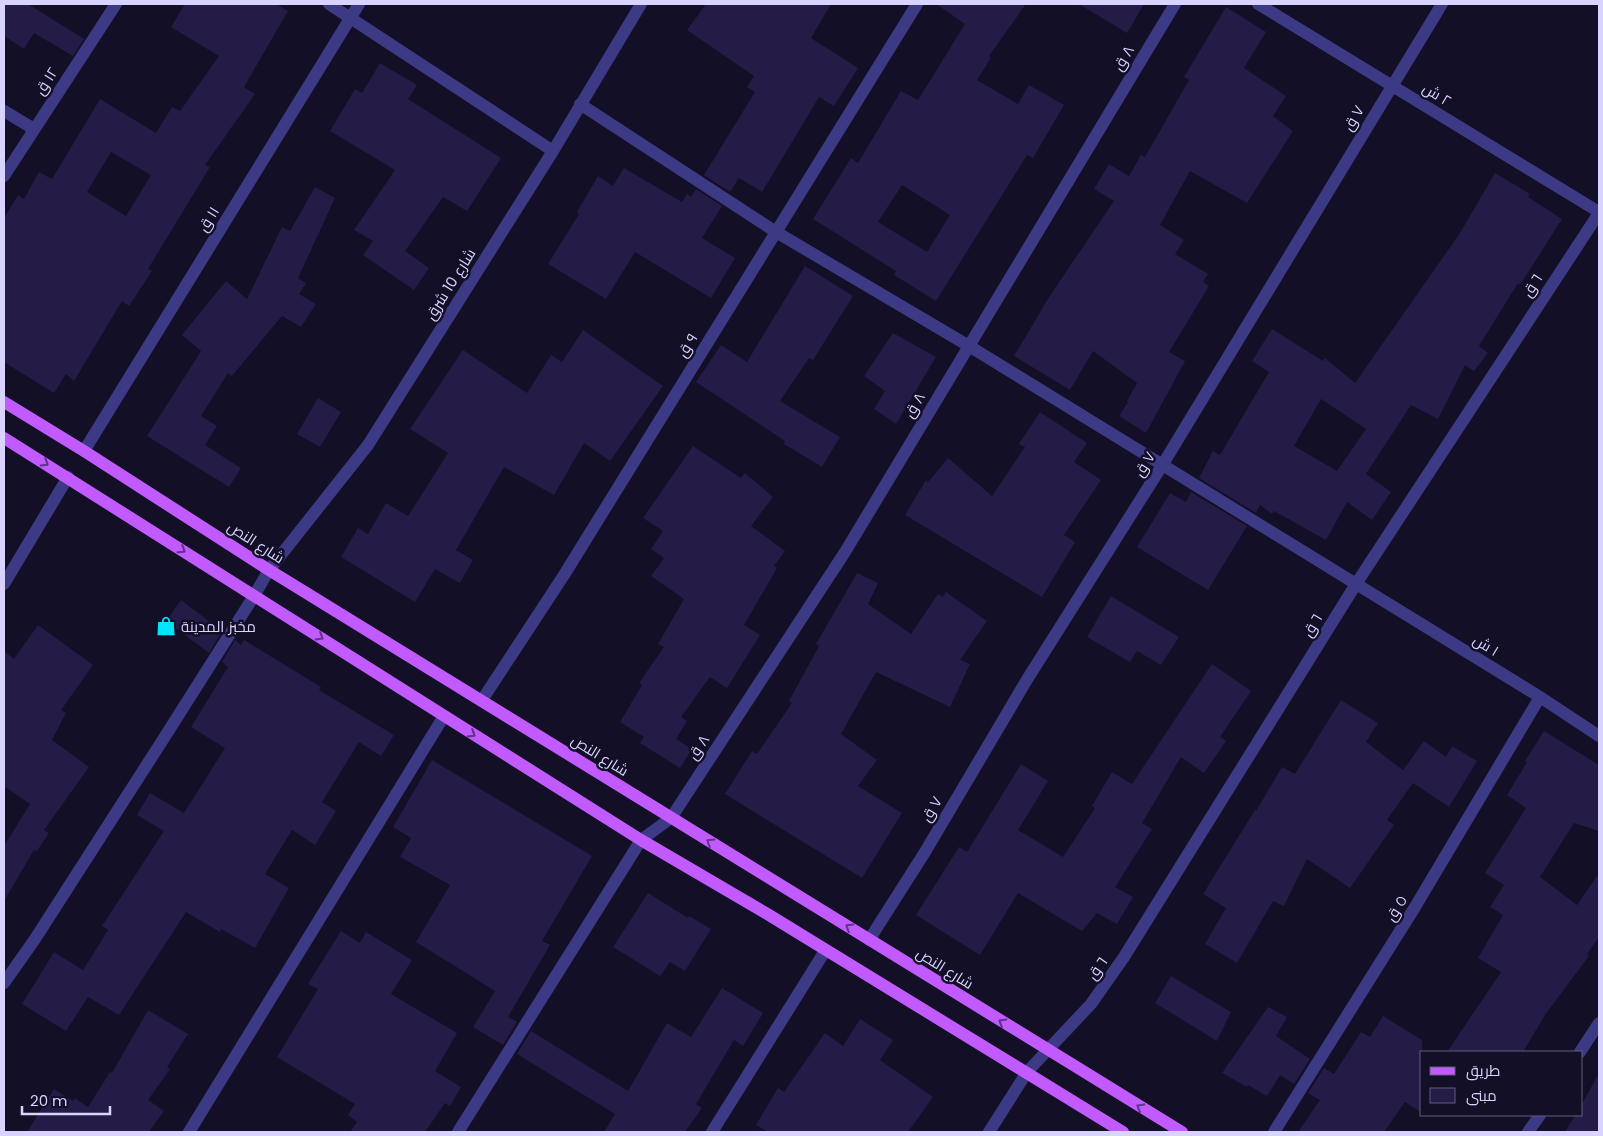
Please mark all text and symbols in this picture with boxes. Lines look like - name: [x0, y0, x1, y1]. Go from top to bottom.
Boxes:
- street label: ٨ ق: [1107, 41, 1139, 75]
- street label: ١٢ ق: [29, 63, 63, 99]
- street label: ٢ ش: [1419, 77, 1455, 111]
- street label: ٧ ق: [1337, 101, 1369, 135]
- street label: ١١ ق: [192, 202, 224, 236]
- street label: شارع 10 شرق: [420, 244, 481, 324]
- street label: ٦ ق: [1517, 269, 1547, 301]
- street label: ٩ ق: [672, 329, 702, 361]
- street label: ٨ ق: [898, 388, 930, 422]
- street label: ٧ ق: [1128, 447, 1160, 481]
- one-way arrow: [40, 457, 49, 467]
- street label: شارع النص: [223, 516, 289, 569]
- one-way arrow: [177, 544, 186, 554]
- street label: ٦ ق: [1297, 609, 1327, 641]
- shop icon: مخبز المدينة: [155, 615, 177, 637]
- place label: مخبز المدينة: [181, 616, 256, 637]
- street label: ١ ش: [1469, 629, 1503, 661]
- one-way arrow: [315, 630, 324, 640]
- one-way arrow: [466, 727, 475, 737]
- street label: شارع النص: [567, 729, 633, 782]
- street label: ٨ ق: [682, 730, 714, 764]
- street label: ٧ ق: [915, 792, 947, 826]
- one-way arrow: [707, 839, 716, 848]
- street label: ٥ ق: [1380, 891, 1412, 925]
- one-way arrow: [845, 924, 854, 934]
- street label: شارع النص: [912, 942, 978, 995]
- street label: ٦ ق: [1081, 952, 1113, 984]
- one-way arrow: [998, 1019, 1007, 1029]
- legend: [1420, 1051, 1583, 1116]
- text: طريق: [1466, 1060, 1500, 1081]
- scale bar: [22, 1084, 110, 1116]
- text: مبنى: [1466, 1085, 1497, 1106]
- text: 20 m: [30, 1090, 68, 1111]
- one-way arrow: [1137, 1103, 1146, 1113]

